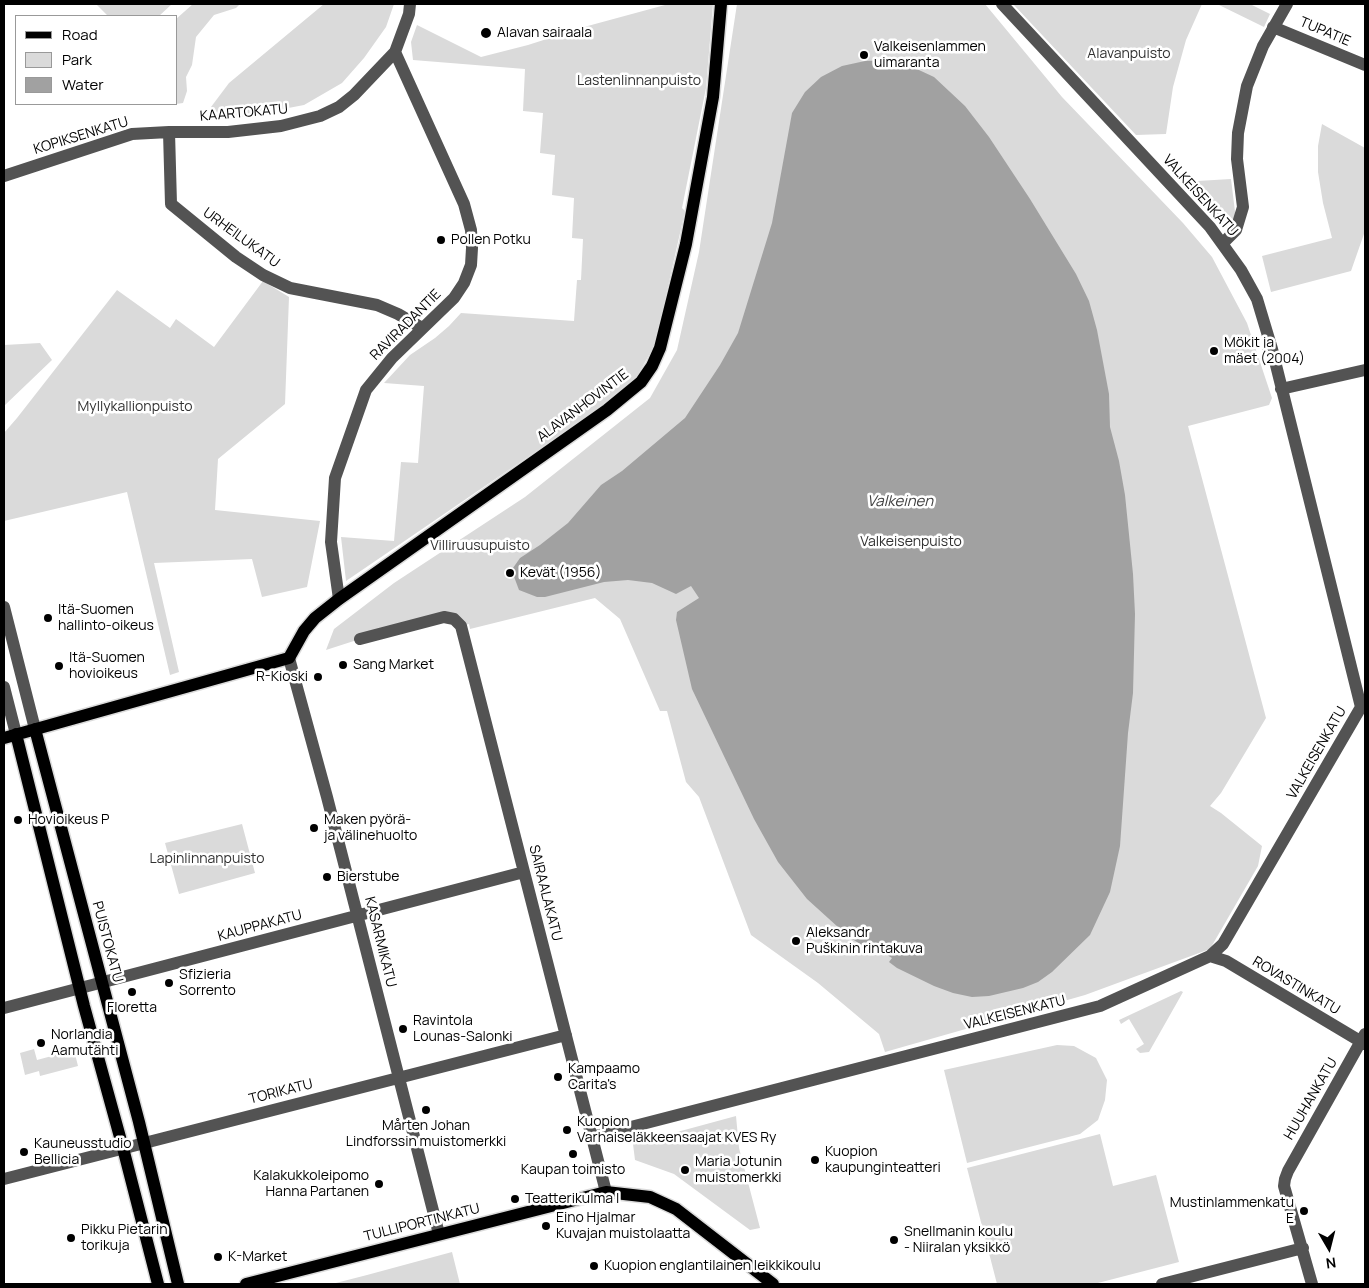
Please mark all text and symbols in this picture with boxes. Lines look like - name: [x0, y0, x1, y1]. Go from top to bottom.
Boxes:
- street label: TUPATIE: [1297, 14, 1353, 50]
- legend: [15, 15, 178, 105]
- text: Road: [62, 24, 98, 45]
- place label: Alavan sairaala: [497, 25, 592, 41]
- marker: Alavan sairaala: [479, 26, 493, 40]
- place label: Valkeisenlammen uimaranta: [874, 39, 986, 72]
- park label: Alavanpuisto: [1087, 46, 1171, 62]
- text: Park: [62, 49, 92, 70]
- marker: Valkeisenlammen uimaranta: [858, 49, 870, 61]
- park label: Lastenlinnanpuisto: [577, 73, 701, 89]
- text: Water: [62, 74, 104, 95]
- street label: KAARTOKATU: [199, 101, 289, 125]
- street label: KOPIKSENKATU: [32, 114, 130, 158]
- street label: VALKEISENKATU: [1159, 152, 1241, 240]
- street label: URHEILUKATU: [199, 204, 283, 272]
- place label: Pollen Potku: [451, 232, 531, 248]
- marker: Pollen Potku: [435, 234, 447, 246]
- street label: RAVIRADANTIE: [367, 286, 445, 364]
- place label: Mökit ja mäet (2004): [1224, 335, 1305, 368]
- marker: Mökit ja mäet (2004): [1208, 345, 1220, 357]
- street label: ALAVANHOVINTIE: [534, 366, 632, 446]
- park label: Myllykallionpuisto: [77, 399, 193, 415]
- water label: Valkeinen: [867, 493, 933, 511]
- park label: Valkeisenpuisto: [860, 534, 962, 550]
- park label: Villiruusupuisto: [430, 538, 530, 554]
- place label: Kevät (1956): [520, 565, 601, 581]
- marker: Kevät (1956): [504, 567, 516, 579]
- place label: Itä-Suomen hallinto-oikeus: [58, 602, 154, 634]
- marker: Itä-Suomen hallinto-oikeus: [42, 612, 54, 624]
- place label: Itä-Suomen hovioikeus: [69, 650, 145, 682]
- place label: Sang Market: [353, 657, 434, 673]
- marker: Sang Market: [337, 659, 349, 671]
- marker: Itä-Suomen hovioikeus: [53, 660, 65, 672]
- place label: R-Kioski: [256, 669, 308, 685]
- marker: R-Kioski: [312, 671, 324, 683]
- street label: VALKEISENKATU: [1284, 704, 1350, 802]
- place label: Hovioikeus P: [28, 812, 109, 828]
- place label: Maken pyörä- ja välinehuolto: [324, 812, 417, 844]
- marker: Hovioikeus P: [12, 814, 24, 826]
- marker: Maken pyörä- ja välinehuolto: [308, 822, 320, 834]
- street label: SAIRAALAKATU: [525, 843, 565, 943]
- park label: Lapinlinnanpuisto: [150, 851, 264, 867]
- place label: Bierstube: [337, 869, 400, 885]
- marker: Bierstube: [321, 871, 333, 883]
- street label: KASARMIKATU: [361, 895, 399, 989]
- street label: PUISTOKATU: [88, 900, 126, 984]
- street label: KAUPPAKATU: [216, 907, 304, 945]
- place label: Aleksandr Puškinin rintakuva: [806, 925, 923, 958]
- marker: Aleksandr Puškinin rintakuva: [790, 935, 802, 947]
- street label: ROVASTINKATU: [1249, 953, 1343, 1019]
- place label: Sfizieria Sorrento: [179, 967, 236, 1000]
- marker: Sfizieria Sorrento: [163, 977, 175, 989]
- marker: Floretta: [126, 986, 138, 998]
- street label: VALKEISENKATU: [963, 992, 1067, 1034]
- place label: Floretta: [107, 1000, 157, 1016]
- place label: Ravintola Lounas-Salonki: [413, 1013, 513, 1046]
- marker: Ravintola Lounas-Salonki: [397, 1023, 409, 1035]
- place label: Norlandia Aamutähti: [51, 1027, 118, 1060]
- marker: Norlandia Aamutähti: [35, 1037, 47, 1049]
- street label: HUUHANKATU: [1281, 1055, 1341, 1143]
- place label: Kampaamo Carita's: [568, 1061, 640, 1094]
- marker: Kampaamo Carita's: [552, 1071, 564, 1083]
- street label: TORIKATU: [247, 1076, 315, 1108]
- marker: Mårten Johan Lindforssin muistomerkki: [420, 1104, 432, 1116]
- place label: Kuopion Varhaiseläkkeensaajat KVES Ry: [577, 1114, 776, 1146]
- place label: Mårten Johan Lindforssin muistomerkki: [346, 1118, 506, 1150]
- marker: Kuopion Varhaiseläkkeensaajat KVES Ry: [561, 1124, 573, 1136]
- place label: Kauneusstudio Bellicia: [34, 1136, 132, 1168]
- place label: Kuopion kaupunginteatteri: [825, 1144, 941, 1176]
- marker: Kauneusstudio Bellicia: [18, 1146, 30, 1158]
- marker: Kaupan toimisto: [567, 1148, 579, 1160]
- place label: Maria Jotunin muistomerkki: [695, 1154, 782, 1186]
- marker: Kuopion kaupunginteatteri: [809, 1154, 821, 1166]
- place label: Kaupan toimisto: [521, 1162, 625, 1178]
- marker: Maria Jotunin muistomerkki: [679, 1164, 691, 1176]
- place label: Kalakukkoleipomo Hanna Partanen: [253, 1168, 369, 1200]
- marker: Kalakukkoleipomo Hanna Partanen: [373, 1178, 385, 1190]
- place label: Teatterikulma I: [525, 1191, 619, 1207]
- marker: Teatterikulma I: [509, 1193, 521, 1205]
- place label: Mustinlammenkatu E: [1170, 1195, 1294, 1228]
- street label: TULLIPORTINKATU: [362, 1200, 482, 1246]
- marker: Mustinlammenkatu E: [1298, 1205, 1310, 1217]
- place label: Eino Hjalmar Kuvajan muistolaatta: [556, 1210, 690, 1242]
- marker: Eino Hjalmar Kuvajan muistolaatta: [540, 1220, 552, 1232]
- place label: Pikku Pietarin torikuja: [81, 1222, 168, 1254]
- north arrow: [1304, 1223, 1354, 1273]
- place label: Snellmanin koulu - Niiralan yksikkö: [904, 1224, 1013, 1256]
- marker: Pikku Pietarin torikuja: [65, 1232, 77, 1244]
- marker: Snellmanin koulu - Niiralan yksikkö: [888, 1234, 900, 1246]
- place label: K-Market: [228, 1249, 287, 1265]
- marker: K-Market: [212, 1251, 224, 1263]
- text: N: [1325, 1253, 1337, 1273]
- place label: Kuopion englantilainen leikkikoulu: [604, 1258, 821, 1274]
- marker: Kuopion englantilainen leikkikoulu: [588, 1260, 600, 1272]

